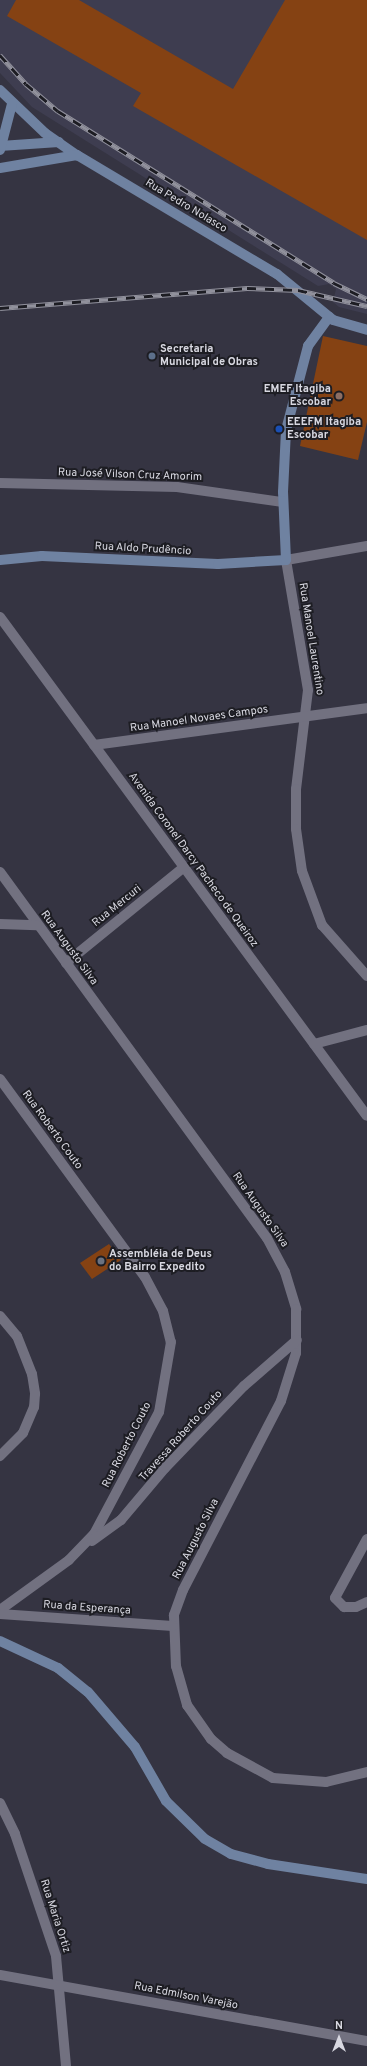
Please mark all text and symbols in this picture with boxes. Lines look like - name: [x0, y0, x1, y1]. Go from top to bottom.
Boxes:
- street label: Rua Pedro Nolasco: [143, 176, 229, 236]
- place label: Secretaria Municipal de Obras: [160, 343, 258, 369]
- marker: Secretaria Municipal de Obras: [147, 351, 157, 361]
- place label: EMEF Itagiba Escobar: [264, 383, 331, 409]
- marker: EMEF Itagiba Escobar: [334, 391, 344, 401]
- place label: EEEFM Itagiba Escobar: [287, 416, 361, 442]
- marker: EEEFM Itagiba Escobar: [274, 424, 284, 434]
- street label: Rua José Vilson Cruz Amorim: [57, 466, 203, 484]
- street label: Rua Aldo Prudêncio: [94, 540, 192, 558]
- street label: Rua Manoel Laurentino: [296, 582, 326, 696]
- street label: Rua Manoel Novaes Campos: [129, 703, 269, 735]
- street label: Avenida Coronel Darcy Pacheco de Queiroz: [125, 770, 261, 950]
- street label: Rua Mercuri: [90, 882, 144, 930]
- street label: Rua Augusto Silva: [38, 908, 100, 988]
- street label: Rua Roberto Couto: [19, 1088, 85, 1172]
- street label: Rua Augusto Silva: [229, 1170, 291, 1250]
- place label: Assembléia de Deus do Bairro Expedito: [109, 1248, 212, 1274]
- marker: Assembléia de Deus do Bairro Expedito: [96, 1256, 106, 1266]
- street label: Travessa Roberto Couto: [137, 1388, 225, 1484]
- street label: Rua Roberto Couto: [100, 1400, 154, 1490]
- street label: Rua Augusto Silva: [170, 1496, 222, 1582]
- street label: Rua da Esperança: [43, 1598, 131, 1618]
- street label: Rua Maria Ortiz: [37, 1878, 73, 1954]
- street label: Rua Edmilson Varejão: [133, 1979, 239, 2013]
- north arrow: [319, 2018, 359, 2058]
- text: N: [335, 2019, 343, 2033]

